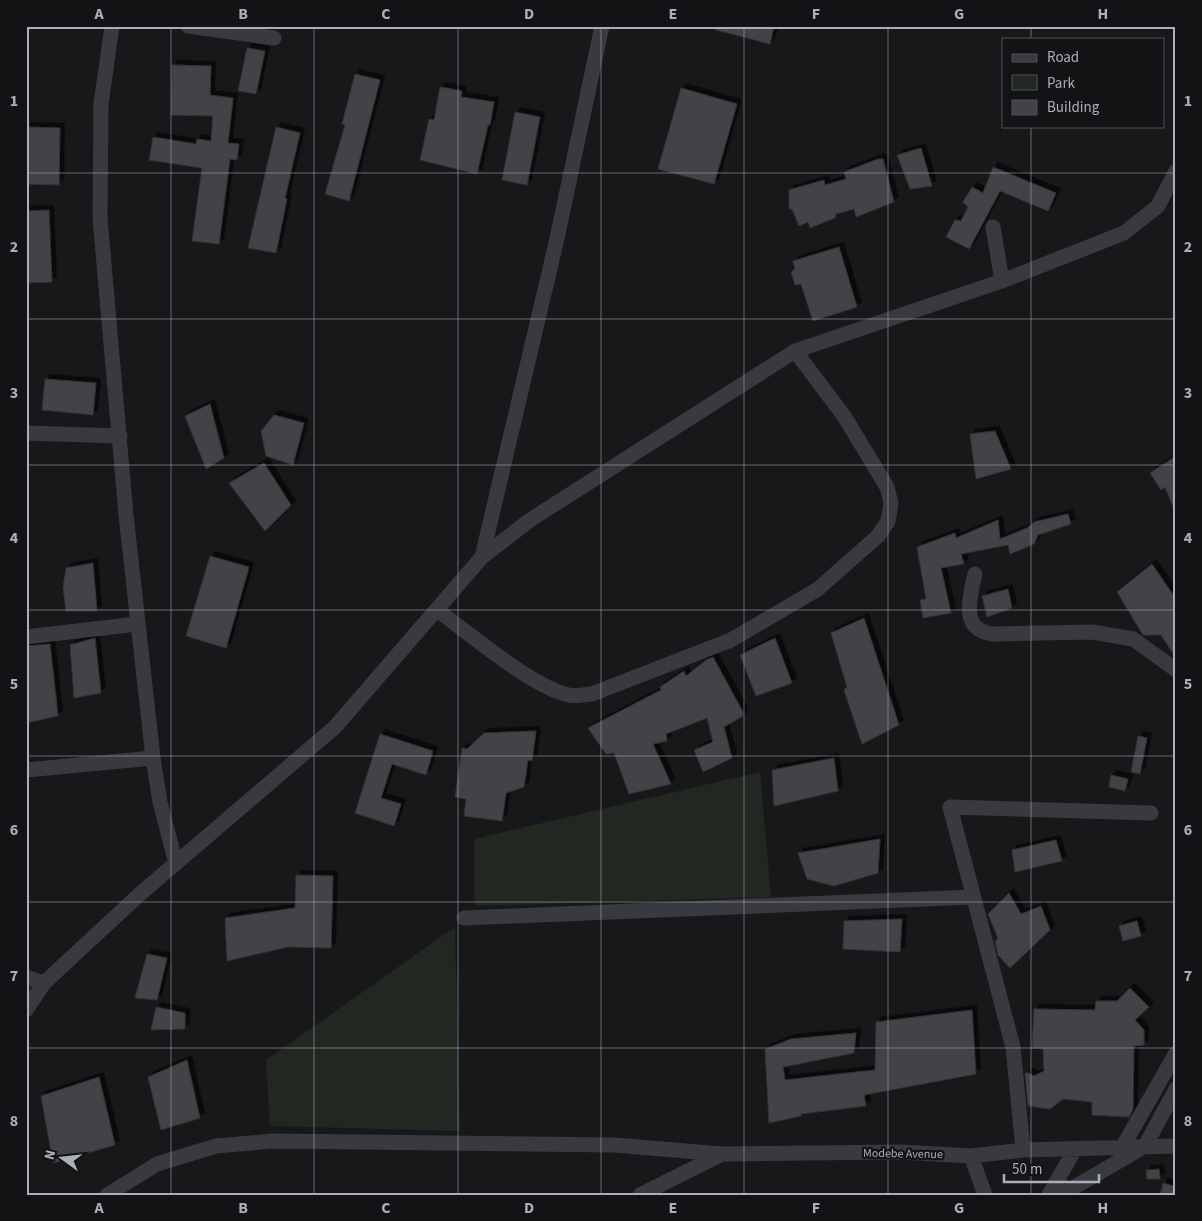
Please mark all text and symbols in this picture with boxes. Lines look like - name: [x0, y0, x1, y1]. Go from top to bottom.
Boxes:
- text: A: [93, 3, 104, 25]
- text: B: [238, 3, 248, 25]
- text: C: [381, 3, 391, 25]
- text: D: [524, 3, 534, 25]
- text: E: [669, 3, 677, 25]
- text: F: [812, 3, 820, 25]
- text: G: [954, 3, 964, 25]
- text: H: [1098, 3, 1108, 25]
- legend: [1002, 38, 1164, 128]
- text: Road: [1047, 47, 1079, 68]
- text: Park: [1047, 73, 1076, 94]
- text: 1: [10, 90, 18, 112]
- text: 1: [1184, 90, 1192, 112]
- text: Building: [1047, 97, 1100, 118]
- text: 2: [10, 236, 18, 258]
- text: 2: [1184, 236, 1192, 258]
- text: 3: [10, 382, 18, 404]
- text: 3: [1184, 382, 1192, 404]
- text: 4: [10, 527, 19, 549]
- text: 4: [1184, 527, 1193, 549]
- text: 5: [10, 673, 18, 695]
- text: 5: [1184, 673, 1192, 695]
- text: 6: [10, 819, 18, 841]
- text: 6: [1184, 819, 1192, 841]
- text: 7: [10, 965, 18, 987]
- text: 7: [1184, 965, 1192, 987]
- text: 8: [10, 1110, 18, 1132]
- text: 8: [1184, 1110, 1192, 1132]
- north arrow: [38, 1134, 88, 1184]
- street label: Modebe Avenue: [863, 1145, 943, 1163]
- text: N: [40, 1148, 61, 1162]
- scale bar: [1004, 1151, 1100, 1183]
- text: 50 m: [1012, 1159, 1042, 1180]
- text: A: [93, 1197, 104, 1219]
- text: B: [238, 1197, 248, 1219]
- text: C: [381, 1197, 391, 1219]
- text: D: [524, 1197, 534, 1219]
- text: E: [669, 1197, 677, 1219]
- text: F: [812, 1197, 820, 1219]
- text: G: [954, 1197, 964, 1219]
- text: H: [1098, 1197, 1108, 1219]

